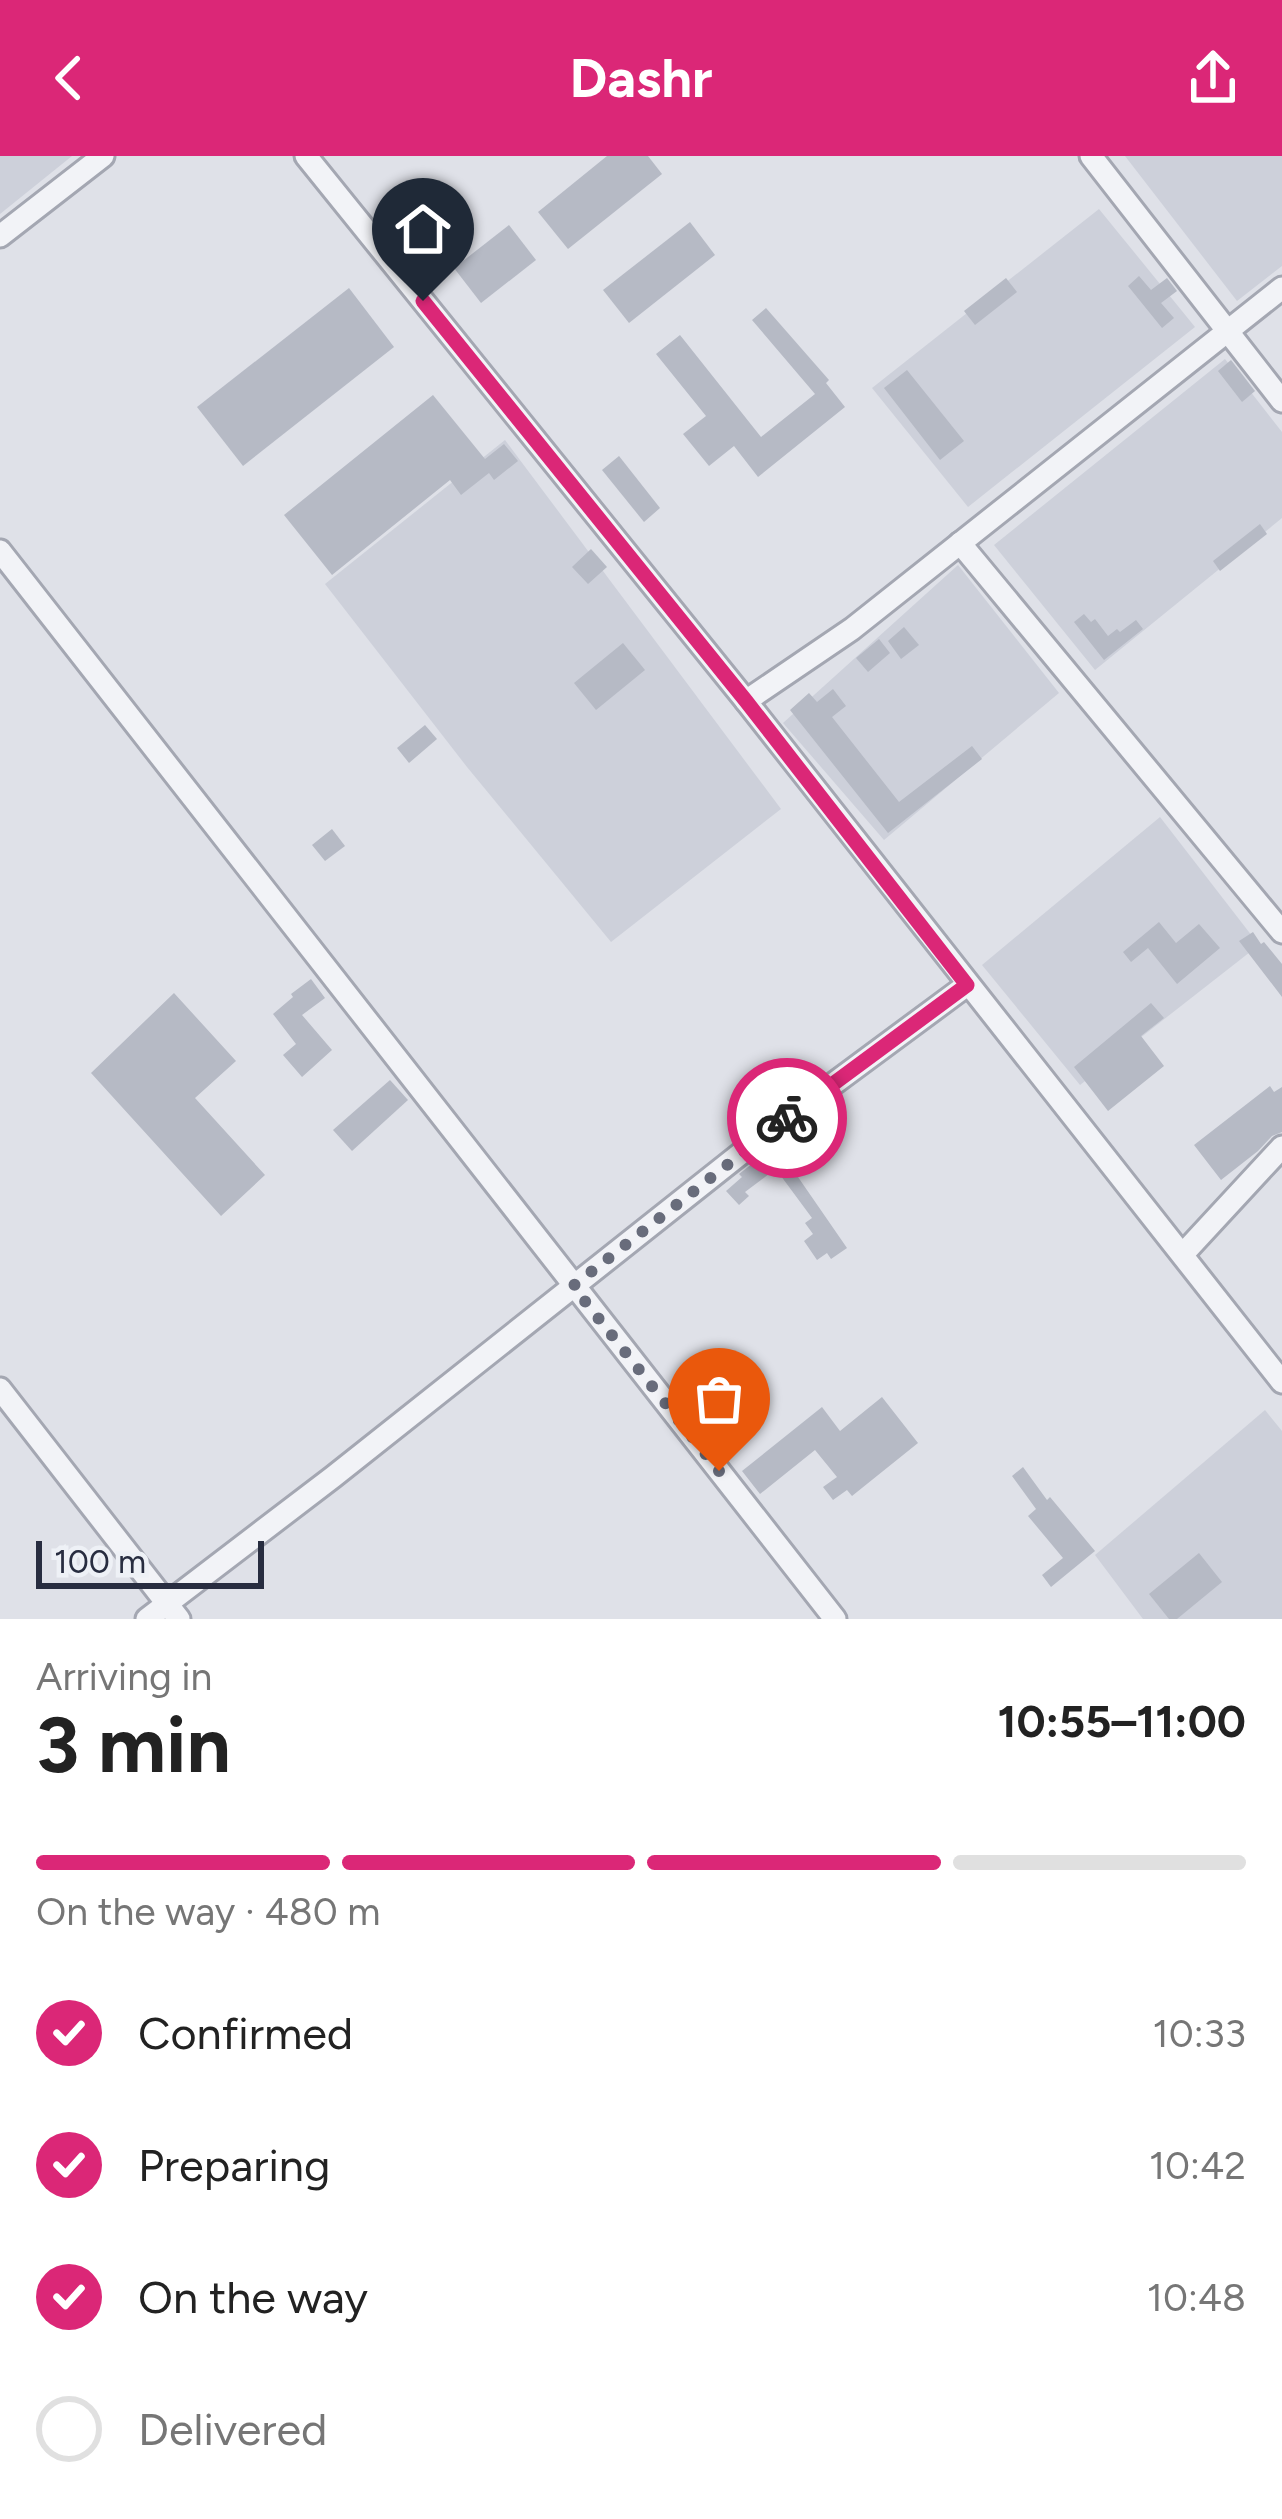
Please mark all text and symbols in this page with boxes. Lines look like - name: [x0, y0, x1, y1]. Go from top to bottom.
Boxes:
- icon: back: [36, 45, 102, 111]
- icon: share: [1180, 45, 1246, 111]
- text: Dashr: [570, 46, 713, 111]
- pin: [372, 178, 474, 301]
- icon: home: [390, 196, 456, 262]
- courier: [727, 1058, 847, 1178]
- icon: bike: [754, 1085, 820, 1151]
- pin: [668, 1348, 770, 1471]
- icon: bag: [686, 1366, 752, 1432]
- scale bar: [36, 1535, 264, 1588]
- text: 100 m: [54, 1542, 146, 1581]
- text: Arriving in: [36, 1653, 212, 1700]
- text: 10:55–11:00: [997, 1694, 1246, 1748]
- text: 3 min: [36, 1698, 231, 1792]
- text: On the way · 480 m: [36, 1888, 380, 1935]
- icon: check: [36, 2000, 102, 2066]
- text: Confirmed: [138, 2006, 353, 2060]
- text: 10:33: [1153, 2010, 1246, 2057]
- icon: check: [36, 2132, 102, 2198]
- text: Preparing: [138, 2138, 330, 2192]
- text: 10:42: [1149, 2142, 1246, 2189]
- icon: check: [36, 2264, 102, 2330]
- text: On the way: [138, 2270, 368, 2324]
- text: 10:48: [1147, 2274, 1246, 2321]
- text: Delivered: [138, 2402, 327, 2456]

